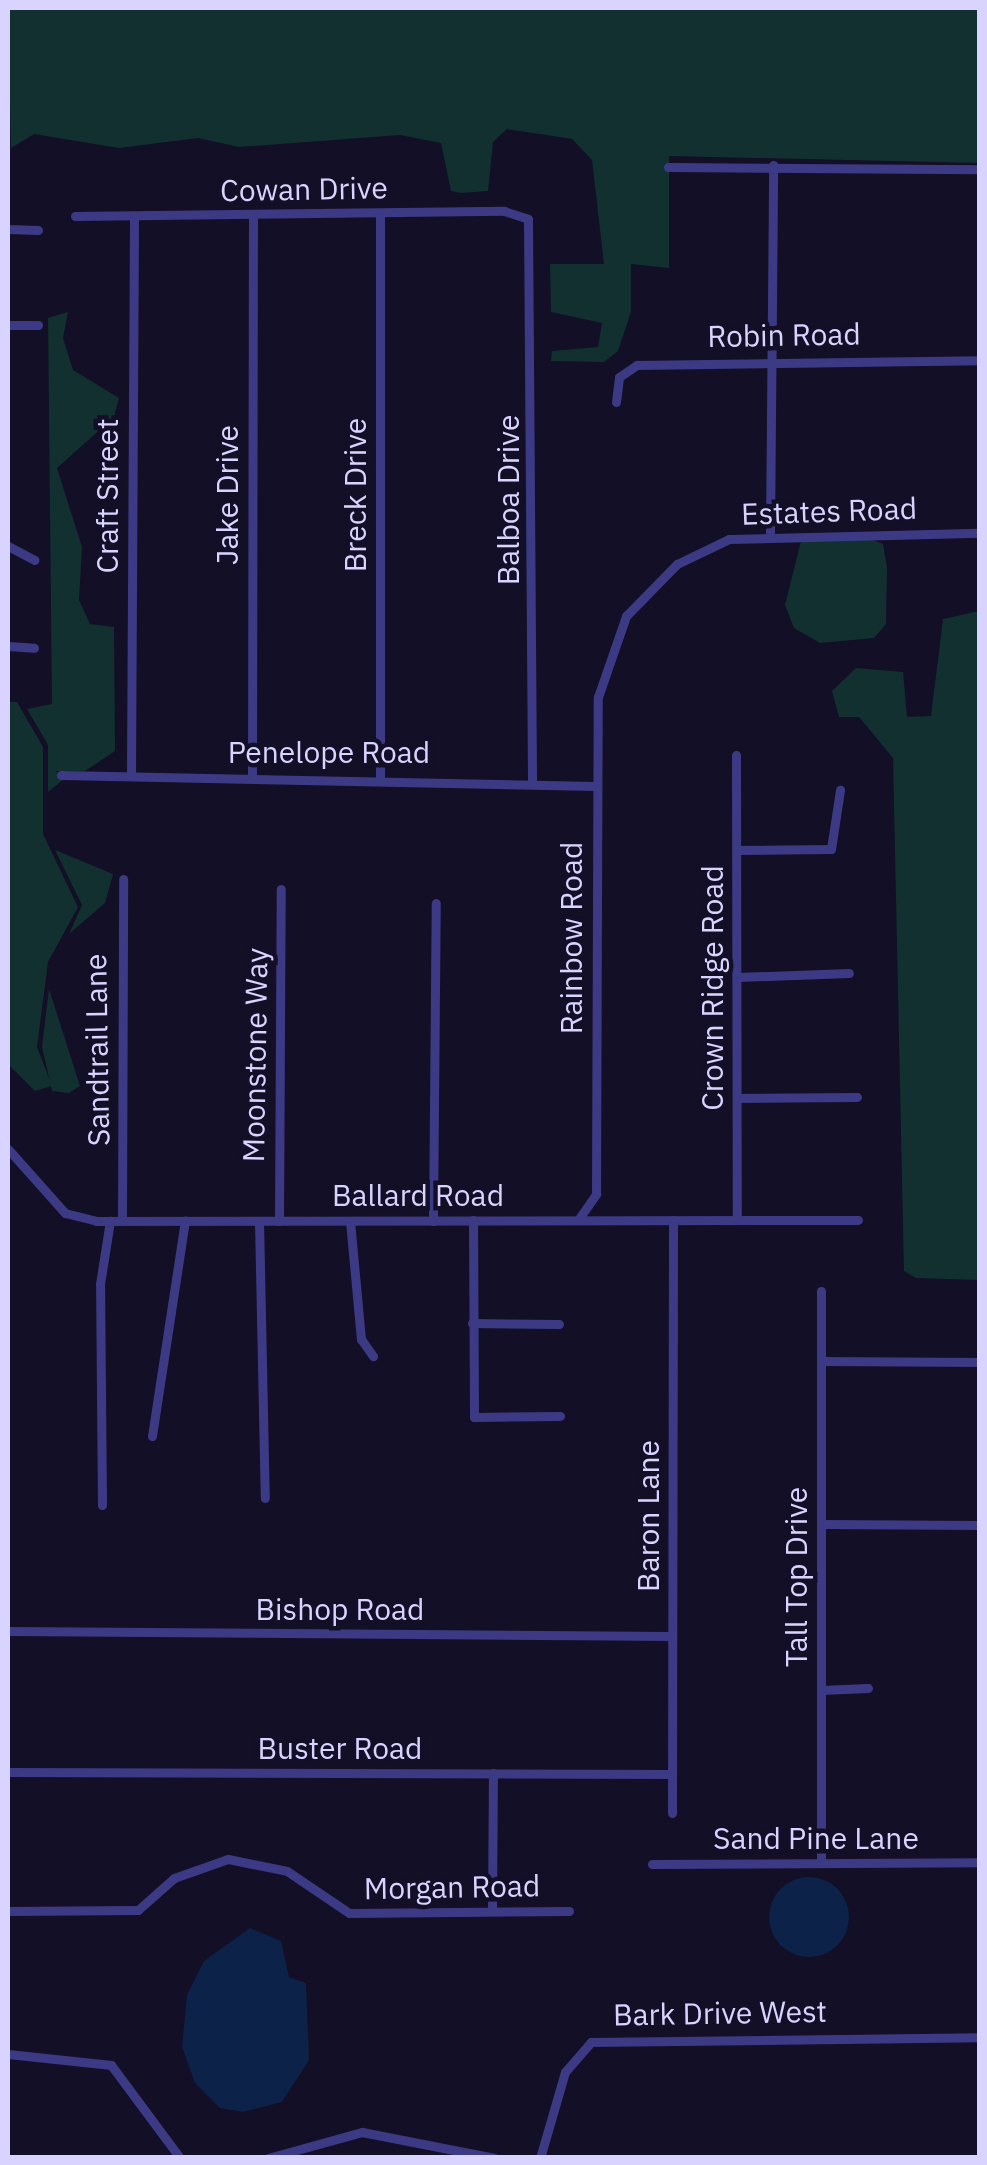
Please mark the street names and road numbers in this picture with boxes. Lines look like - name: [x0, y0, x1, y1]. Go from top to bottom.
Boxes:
- street label: Cowan Drive: [220, 170, 388, 208]
- street label: Robin Road: [707, 316, 861, 354]
- street label: Balboa Drive: [490, 415, 526, 585]
- street label: Craft Street: [89, 418, 125, 574]
- street label: Breck Drive: [337, 418, 373, 572]
- street label: Jake Drive: [209, 425, 245, 565]
- street label: Estates Road: [740, 490, 918, 532]
- street label: Penelope Road: [228, 734, 430, 770]
- street label: Rainbow Road: [553, 842, 589, 1034]
- street label: Crown Ridge Road: [694, 865, 730, 1111]
- street label: Moonstone Way: [235, 947, 275, 1163]
- street label: Sandtrail Lane: [77, 953, 117, 1147]
- street label: Ballard Road: [332, 1177, 504, 1213]
- street label: Baron Lane: [630, 1440, 666, 1592]
- street label: Tall Top Drive: [778, 1487, 814, 1667]
- street label: Bishop Road: [256, 1591, 424, 1627]
- street label: Buster Road: [258, 1730, 422, 1766]
- street label: Sand Pine Lane: [713, 1820, 919, 1856]
- street label: Morgan Road: [364, 1867, 540, 1907]
- street label: Bark Drive West: [613, 1993, 827, 2033]

